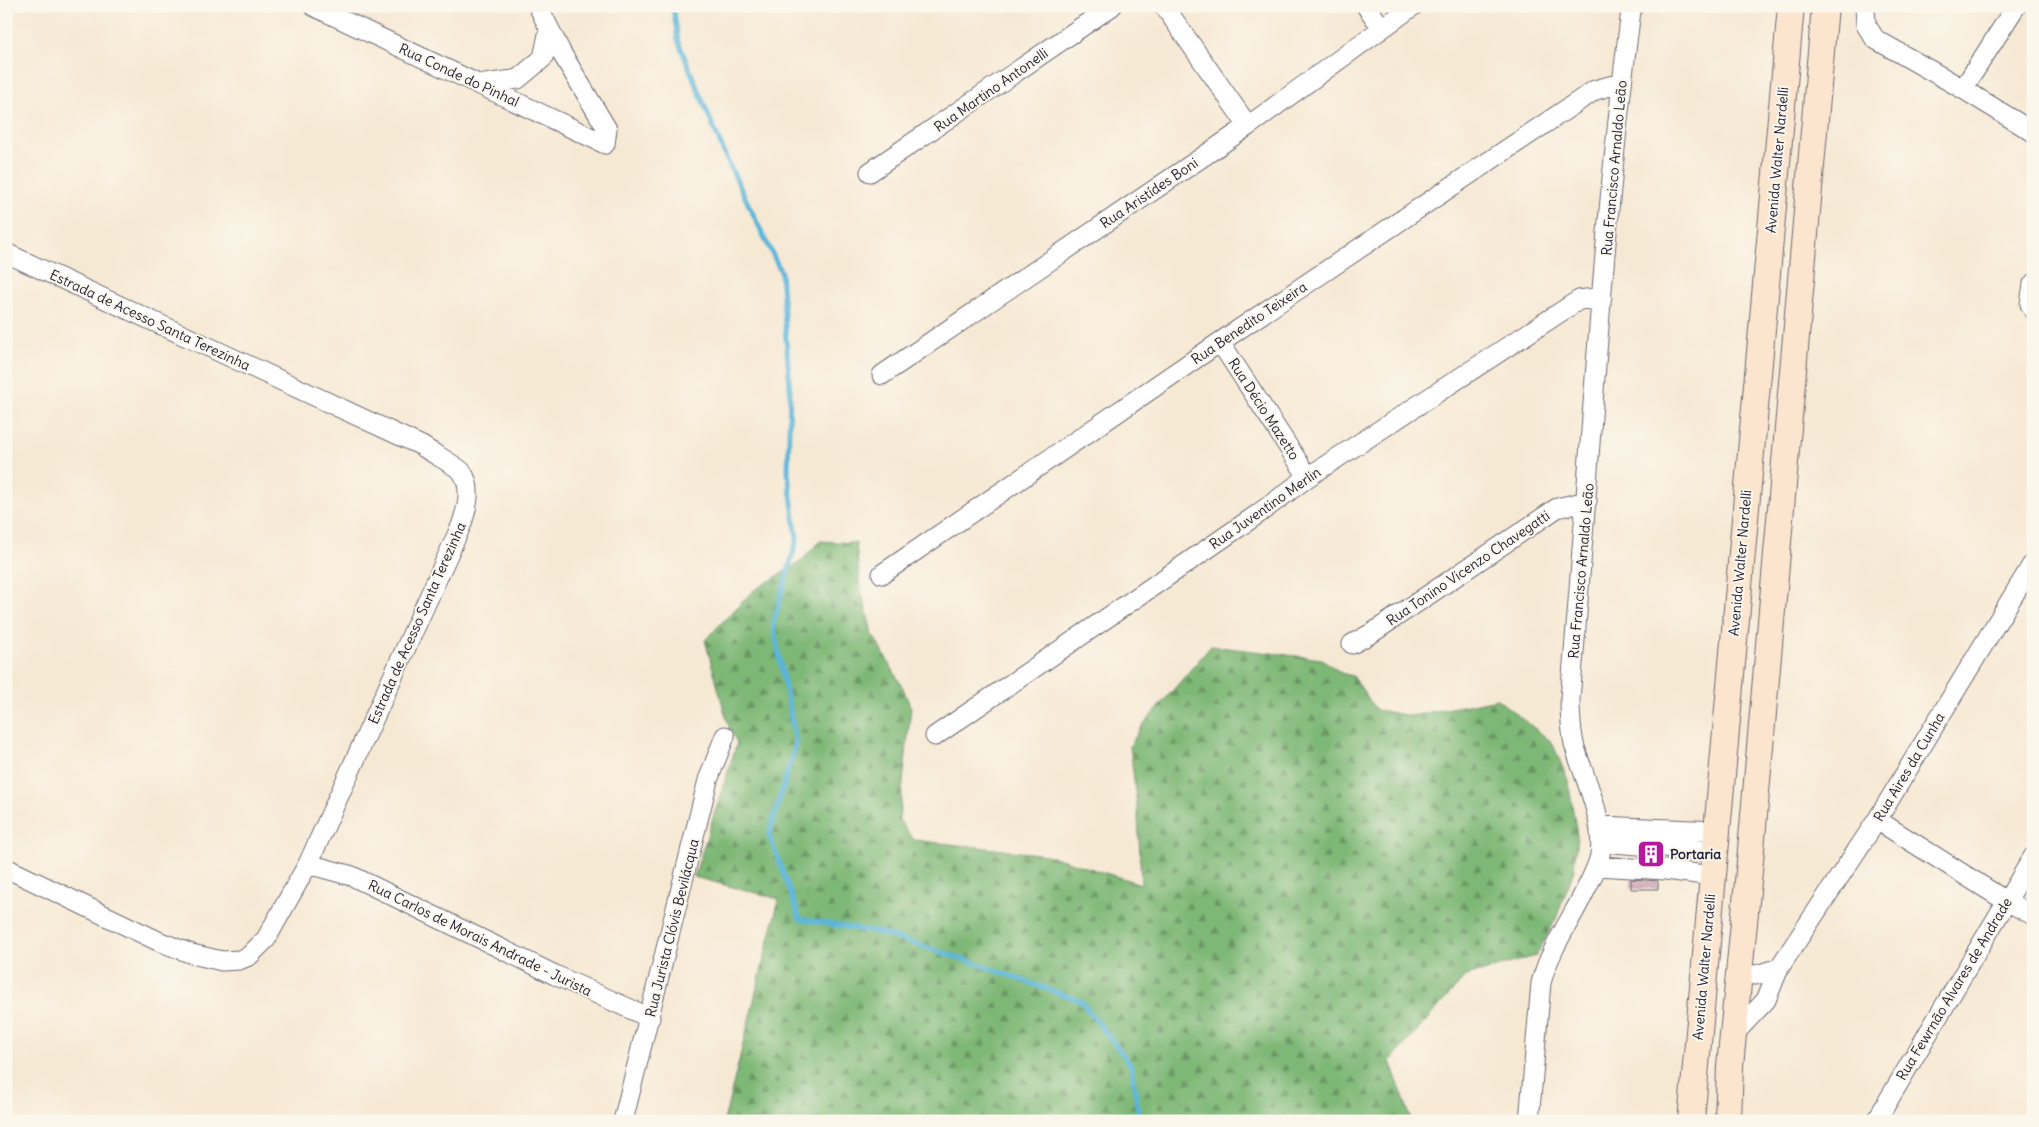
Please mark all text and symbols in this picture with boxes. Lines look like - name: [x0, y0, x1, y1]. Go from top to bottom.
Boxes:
- street label: Rua Conde do Pinhal: [396, 39, 522, 111]
- street label: Rua Martino Antonelli: [931, 44, 1051, 136]
- street label: Rua Francisco Arnaldo Leão: [1597, 79, 1631, 256]
- street label: Avenida Walter Nardelli: [1762, 86, 1792, 234]
- street label: Rua Aristídes Boni: [1097, 154, 1201, 232]
- street label: Estrada de Acesso Santa Terezinha: [47, 266, 253, 374]
- street label: Rua Benedito Teixeira: [1188, 278, 1310, 368]
- street label: Rua Décio Mazetto: [1224, 355, 1304, 463]
- street label: Rua Juventino Merlin: [1206, 463, 1324, 553]
- street label: Rua Francisco Arnaldo Leão: [1564, 482, 1598, 659]
- street label: Avenida Walter Nardelli: [1725, 489, 1755, 637]
- street label: Rua Tonino Vicenzo Chavegatti: [1383, 506, 1553, 630]
- street label: Estrada de Acesso Santa Terezinha: [364, 519, 470, 727]
- street label: Rua Aires da Cunha: [1869, 709, 1949, 825]
- street label: Rua Jurista Clóvis Bevilácqua: [641, 837, 703, 1019]
- building icon: Portaria: [1636, 839, 1666, 869]
- place label: Portaria: [1670, 845, 1721, 863]
- street label: Rua Carlos de Morais Andrade - Jurista: [365, 876, 595, 1000]
- street label: Avenida Walter Nardelli: [1689, 893, 1719, 1041]
- street label: Rua Fewrnão Alvares de Andrade: [1892, 894, 2016, 1084]

